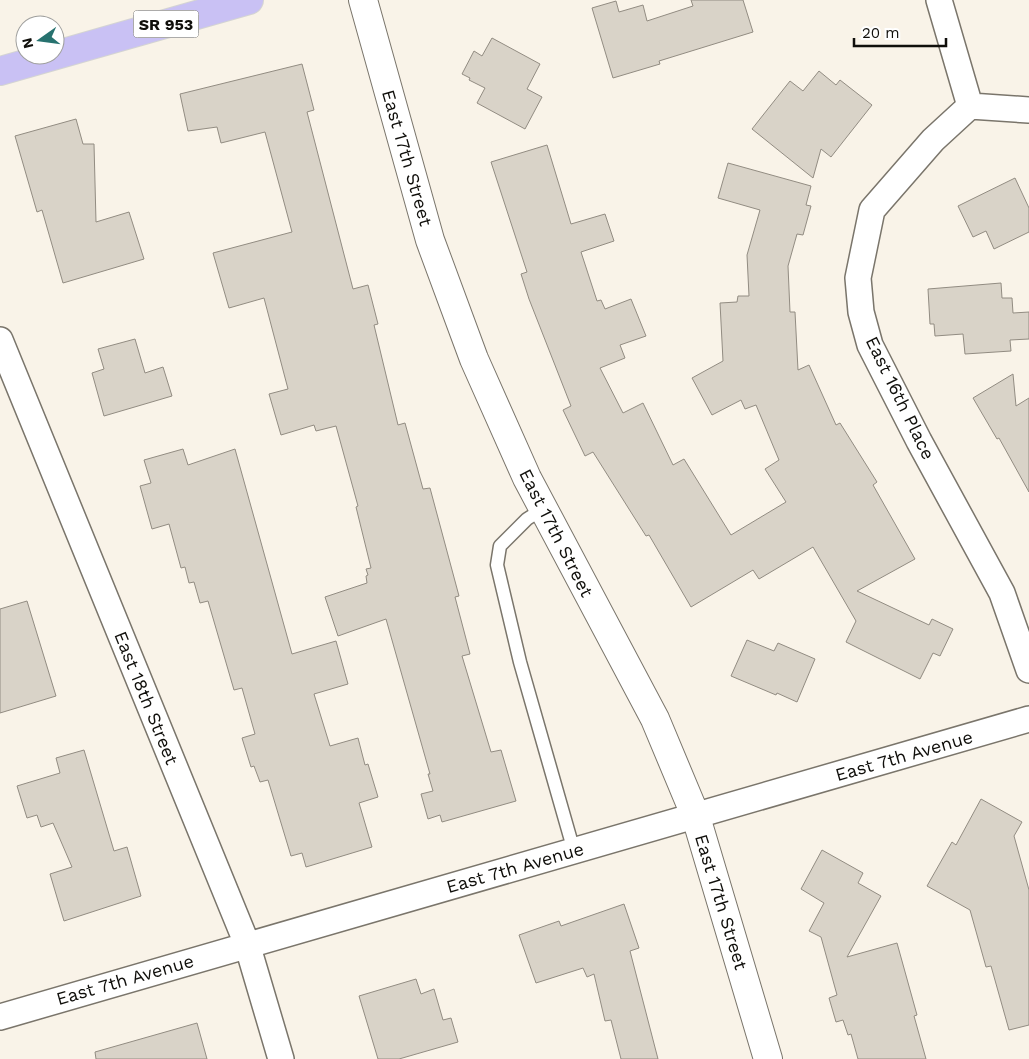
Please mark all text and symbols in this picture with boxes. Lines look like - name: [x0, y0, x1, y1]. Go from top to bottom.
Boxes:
- road number: SR 953: [134, 10, 198, 38]
- north arrow: [15, 15, 65, 65]
- scale bar: [854, 15, 946, 47]
- text: 20 m: [862, 24, 900, 42]
- text: N: [18, 36, 36, 50]
- street label: East 17th Street: [378, 87, 437, 229]
- street label: East 16th Place: [862, 333, 939, 463]
- street label: East 17th Street: [515, 465, 598, 601]
- street label: East 18th Street: [110, 628, 183, 768]
- street label: East 7th Avenue: [833, 726, 975, 785]
- street label: East 17th Street: [691, 832, 752, 973]
- street label: East 7th Avenue: [444, 838, 586, 897]
- street label: East 7th Avenue: [54, 950, 196, 1009]

